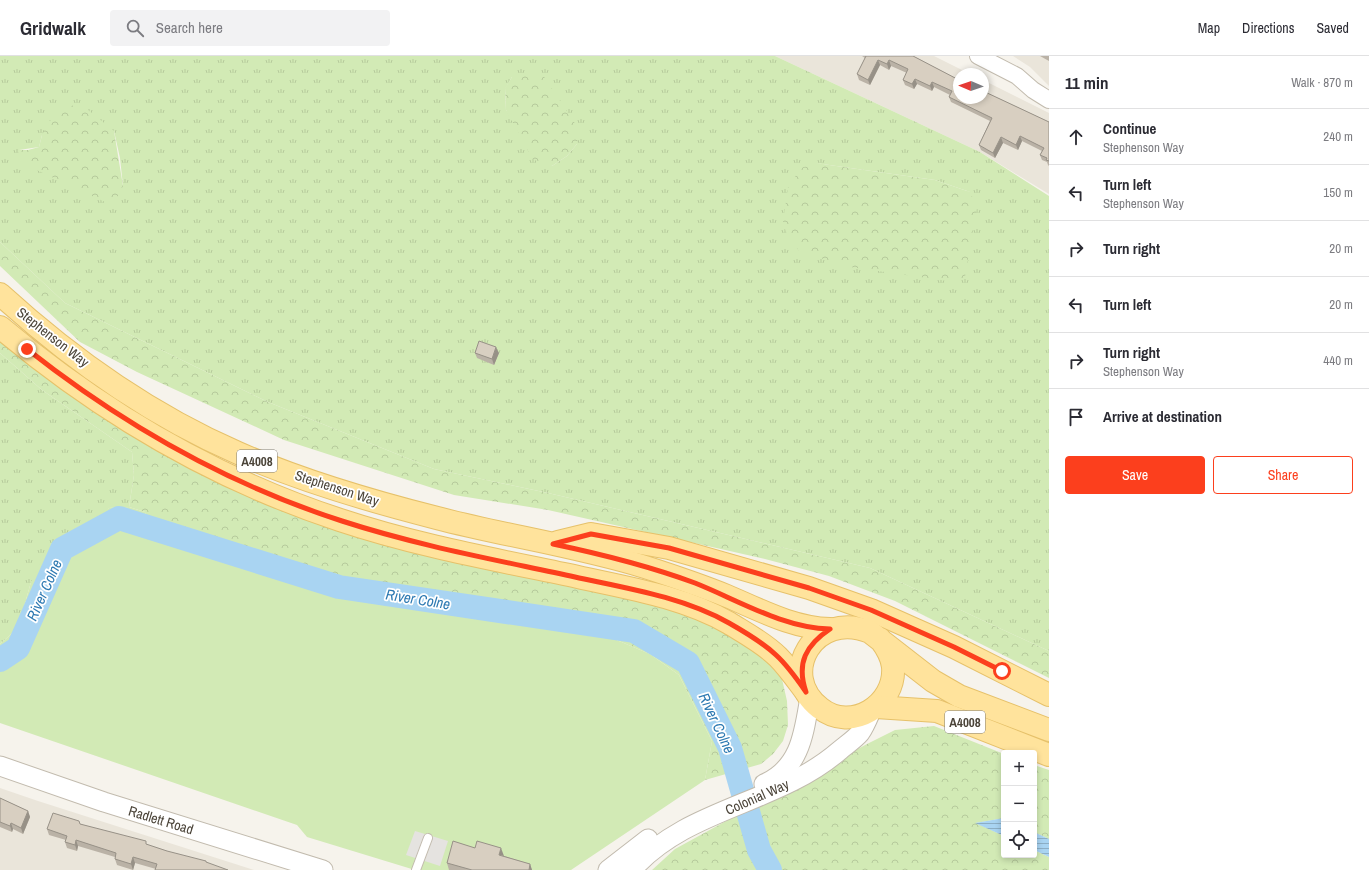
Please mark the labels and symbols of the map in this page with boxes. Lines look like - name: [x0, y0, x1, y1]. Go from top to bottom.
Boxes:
- north arrow: [953, 68, 989, 104]
- street label: Stephenson Way: [13, 303, 93, 371]
- route end: [18, 340, 36, 358]
- road number: A4008: [237, 450, 277, 472]
- street label: Stephenson Way: [293, 466, 381, 510]
- water label: River Colne: [21, 556, 67, 624]
- water label: River Colne: [384, 584, 452, 614]
- route start: [993, 662, 1011, 680]
- water label: River Colne: [694, 689, 740, 757]
- road number: A4008: [945, 711, 985, 733]
- street label: Colonial Way: [722, 775, 792, 819]
- street label: Radlett Road: [126, 802, 196, 838]

